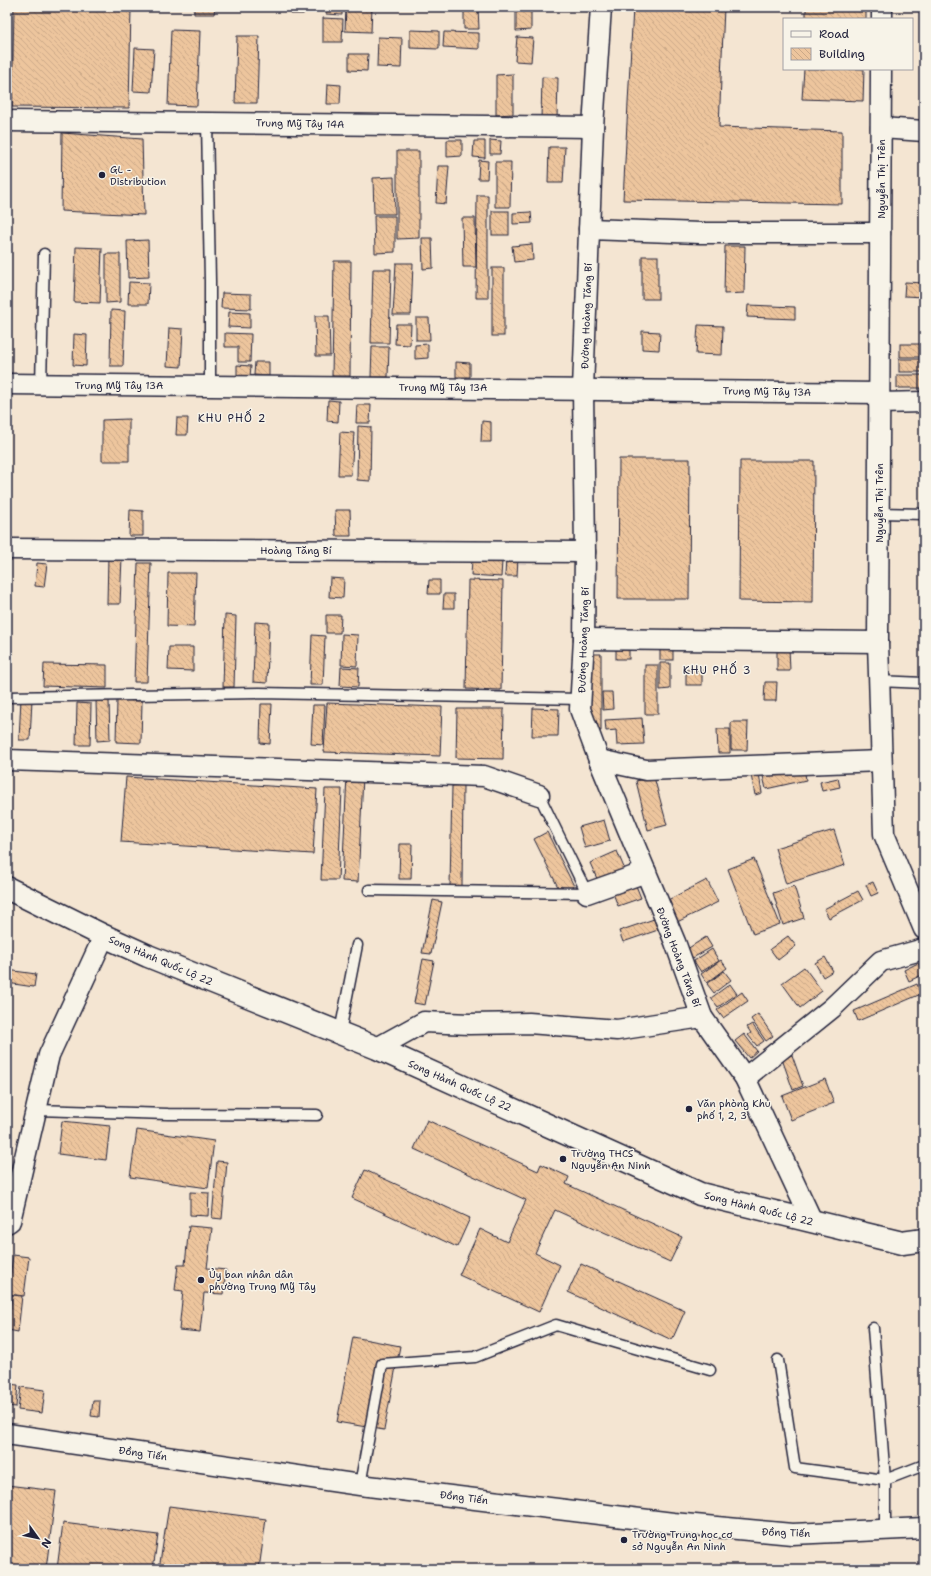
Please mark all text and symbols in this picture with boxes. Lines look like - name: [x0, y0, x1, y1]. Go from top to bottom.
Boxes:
- legend: [783, 18, 913, 70]
- text: Road: [819, 26, 850, 42]
- text: Building: [819, 46, 865, 62]
- street label: Trung Mỹ Tây 14A: [256, 116, 344, 131]
- street label: Nguyễn Thị Trên: [875, 139, 888, 219]
- place label: GL - Distribution: [110, 163, 166, 188]
- marker: GL - Distribution: [97, 170, 107, 180]
- street label: Đường Hoàng Tăng Bí: [578, 263, 595, 369]
- street label: Trung Mỹ Tây 13A: [75, 379, 163, 392]
- street label: Trung Mỹ Tây 13A: [399, 381, 487, 394]
- street label: Trung Mỹ Tây 13A: [723, 384, 811, 399]
- district label: KHU PHỐ 2: [198, 409, 266, 426]
- street label: Nguyễn Thị Trên: [873, 463, 886, 543]
- street label: Hoàng Tăng Bí: [260, 544, 332, 557]
- street label: Đường Hoàng Tăng Bí: [575, 587, 592, 693]
- district label: KHU PHỐ 3: [683, 661, 751, 678]
- street label: Đường Hoàng Tăng Bí: [653, 905, 704, 1009]
- street label: Song Hành Quốc Lộ 22: [107, 933, 215, 988]
- street label: Song Hành Quốc Lộ 22: [406, 1057, 514, 1114]
- place label: Văn phòng Khu phố 1, 2, 3: [697, 1097, 771, 1122]
- marker: Văn phòng Khu phố 1, 2, 3: [684, 1104, 694, 1114]
- place label: Trường THCS Nguyễn An Ninh: [571, 1147, 651, 1172]
- marker: Trường THCS Nguyễn An Ninh: [558, 1154, 568, 1164]
- street label: Song Hành Quốc Lộ 22: [703, 1189, 815, 1228]
- place label: Ủy ban nhân dân phường Trung Mỹ Tây: [209, 1268, 316, 1293]
- marker: Ủy ban nhân dân phường Trung Mỹ Tây: [196, 1275, 206, 1285]
- street label: Đồng Tiến: [118, 1444, 168, 1463]
- street label: Đồng Tiến: [439, 1488, 489, 1507]
- north arrow: [18, 1518, 58, 1558]
- street label: Đồng Tiến: [761, 1525, 811, 1540]
- place label: Trường Trung học cơ sở Nguyễn An Ninh: [632, 1528, 733, 1553]
- text: N: [37, 1535, 55, 1551]
- marker: Trường Trung học cơ sở Nguyễn An Ninh: [619, 1535, 629, 1545]

